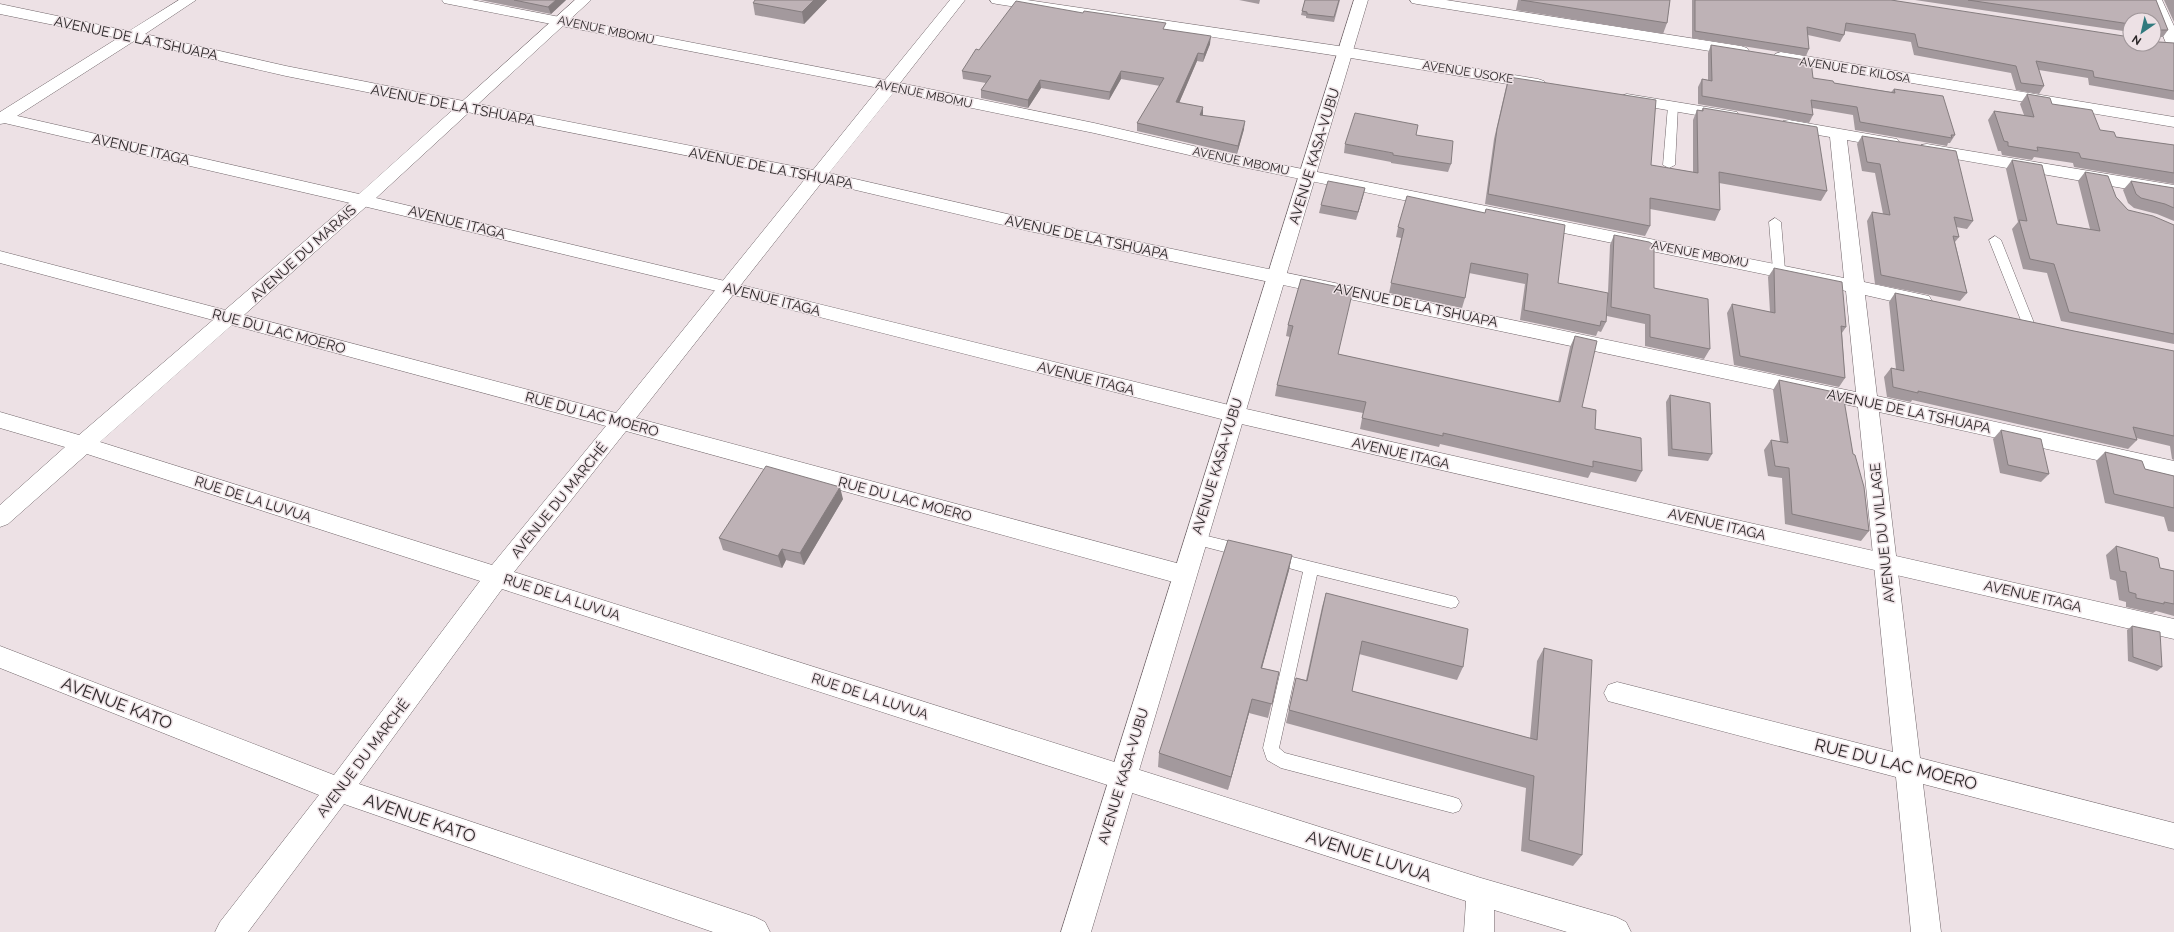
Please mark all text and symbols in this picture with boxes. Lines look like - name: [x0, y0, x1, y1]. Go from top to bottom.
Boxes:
- north arrow: [2122, 12, 2162, 52]
- street label: AVENUE DE LA TSHUAPA: [53, 13, 220, 63]
- street label: AVENUE MBOMU: [556, 13, 656, 47]
- text: N: [2130, 32, 2144, 48]
- street label: AVENUE DE KILOSA: [1799, 54, 1911, 86]
- street label: AVENUE USOKE: [1422, 58, 1514, 86]
- street label: AVENUE MBOMU: [874, 77, 974, 111]
- street label: AVENUE DE LA TSHUAPA: [369, 81, 537, 129]
- street label: AVENUE KASA-VUBU: [1286, 86, 1342, 226]
- street label: AVENUE ITAGA: [91, 130, 192, 168]
- street label: AVENUE DE LA TSHUAPA: [687, 144, 855, 192]
- street label: AVENUE MBOMU: [1191, 144, 1291, 178]
- street label: AVENUE DU MARAIS: [247, 201, 359, 305]
- street label: AVENUE ITAGA: [407, 202, 508, 242]
- street label: AVENUE DE LA TSHUAPA: [1004, 212, 1171, 262]
- street label: AVENUE MBOMU: [1650, 238, 1750, 270]
- street label: AVENUE ITAGA: [722, 279, 823, 319]
- street label: AVENUE DE LA TSHUAPA: [1333, 280, 1500, 330]
- street label: RUE DU LAC MOERO: [211, 305, 347, 357]
- street label: AVENUE ITAGA: [1036, 358, 1137, 398]
- street label: AVENUE DE LA TSHUAPA: [1826, 386, 1993, 436]
- street label: RUE DU LAC MOERO: [524, 388, 660, 440]
- street label: AVENUE KASA-VUBU: [1189, 396, 1245, 536]
- street label: AVENUE ITAGA: [1351, 434, 1452, 472]
- street label: AVENUE DU MARCHÉ: [507, 439, 610, 561]
- street label: AVENUE DU VILLAGE: [1867, 462, 1897, 604]
- street label: RUE DE LA LUVUA: [192, 473, 314, 526]
- street label: RUE DU LAC MOERO: [837, 473, 973, 525]
- street label: AVENUE ITAGA: [1667, 505, 1768, 543]
- street label: RUE DE LA LUVUA: [501, 571, 623, 624]
- street label: AVENUE ITAGA: [1983, 577, 2084, 615]
- street label: RUE DE LA LUVUA: [809, 670, 931, 723]
- street label: AVENUE KATO: [59, 673, 175, 733]
- street label: AVENUE DU MARCHÉ: [313, 695, 413, 820]
- street label: AVENUE KASA-VUBU: [1095, 706, 1151, 846]
- street label: RUE DU LAC MOERO: [1813, 734, 1980, 794]
- street label: AVENUE KATO: [361, 789, 479, 847]
- street label: AVENUE LUVUA: [1304, 826, 1435, 886]

